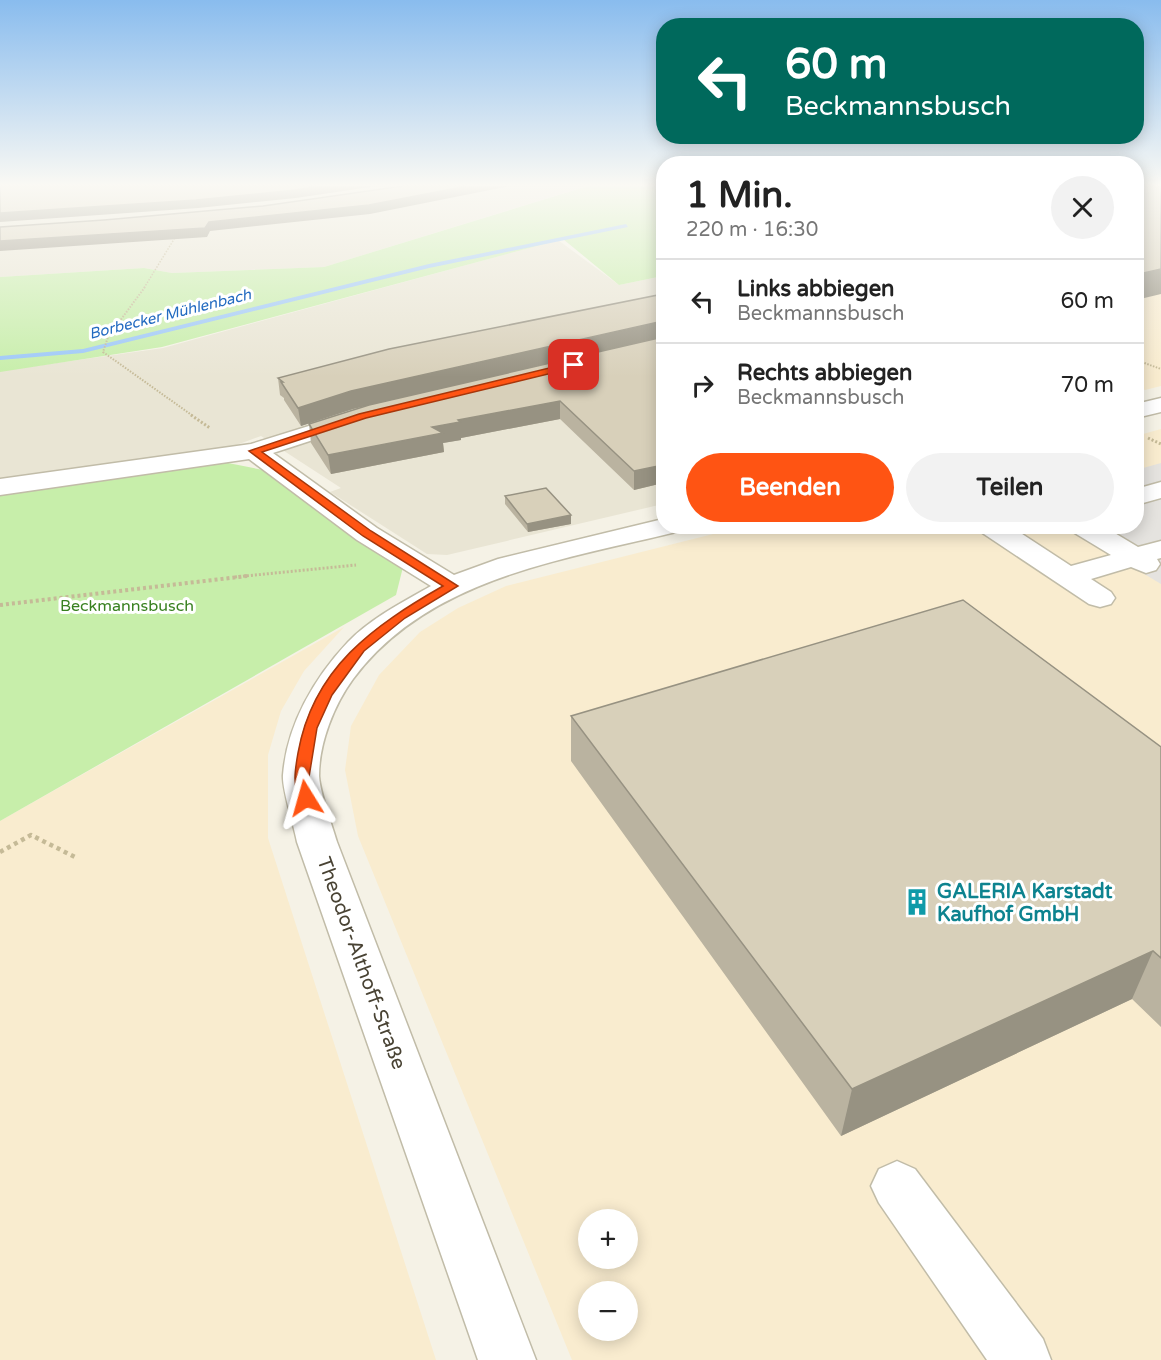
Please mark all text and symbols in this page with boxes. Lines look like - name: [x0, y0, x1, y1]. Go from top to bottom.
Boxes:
- text: 60 m: [785, 39, 887, 90]
- icon: left: [686, 42, 764, 120]
- text: Beckmannsbusch: [785, 90, 1011, 123]
- text: 1 Min.: [686, 174, 793, 217]
- button: close: [1051, 176, 1114, 239]
- text: 220 m · 16:30: [686, 218, 818, 242]
- text: Links abbiegen: [737, 276, 895, 302]
- water label: Borbecker Mühlenbach: [87, 285, 254, 343]
- icon: left: [686, 285, 719, 318]
- text: 60 m: [1060, 288, 1114, 314]
- text: Beckmannsbusch: [737, 302, 904, 326]
- pin: [548, 339, 599, 390]
- icon: arrive: [557, 348, 590, 381]
- text: Rechts abbiegen: [737, 360, 912, 386]
- icon: right: [686, 369, 719, 402]
- text: 70 m: [1060, 372, 1114, 398]
- text: Beckmannsbusch: [737, 386, 904, 410]
- button: Beenden: [686, 453, 894, 522]
- button: Teilen: [906, 453, 1114, 522]
- park label: Beckmannsbusch: [60, 596, 194, 616]
- position arrow: [274, 766, 338, 830]
- street label: Theodor-Althoff-Straße: [311, 854, 411, 1073]
- place label: GALERIA Karstadt Kaufhof GmbH: [937, 880, 1113, 927]
- building icon: GALERIA Karstadt Kaufhof GmbH: [902, 887, 932, 917]
- map controls: [578, 1209, 638, 1341]
- button: +: [578, 1209, 638, 1269]
- button: −: [578, 1281, 638, 1341]

